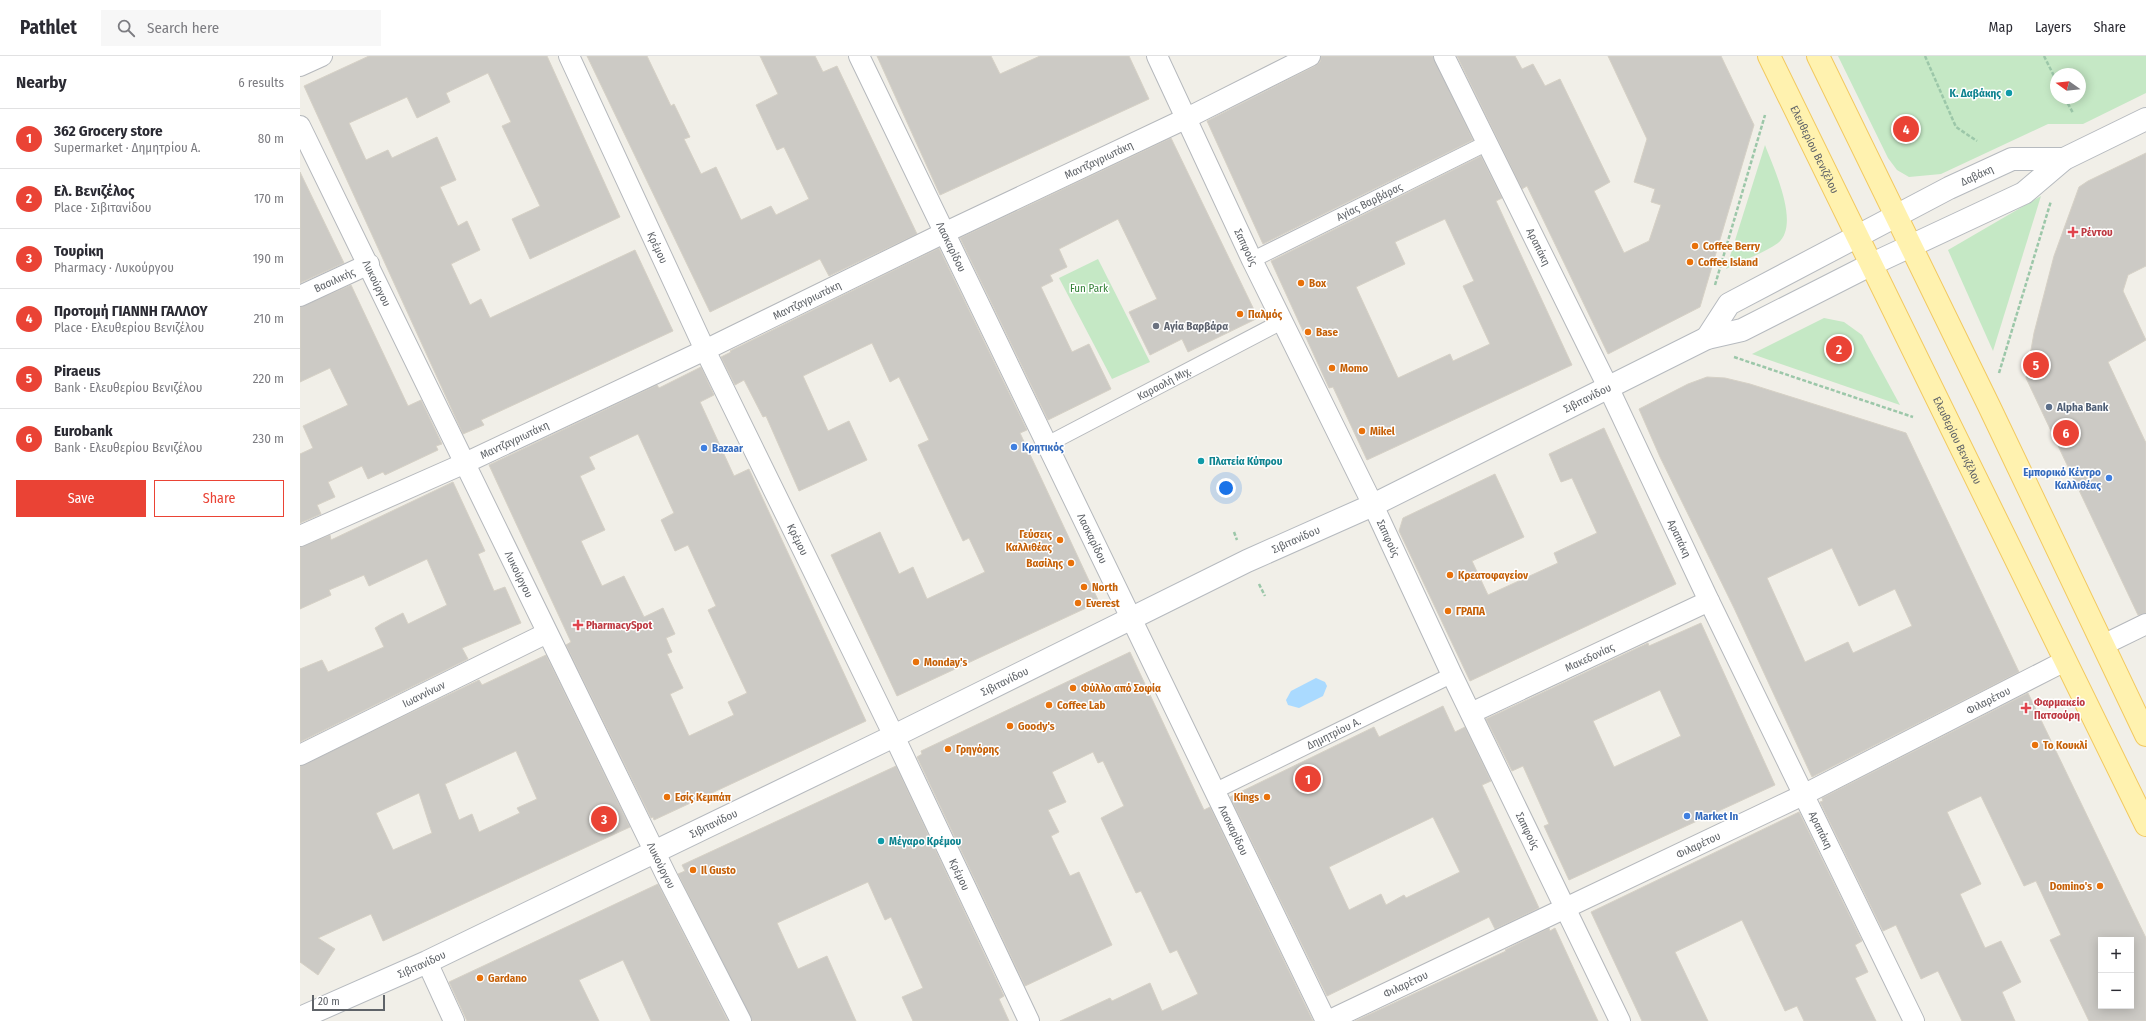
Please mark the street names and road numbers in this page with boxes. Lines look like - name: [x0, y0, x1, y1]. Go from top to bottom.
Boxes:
- street label: Ελευθερίου Βενιζέλου: [1787, 104, 1841, 196]
- street label: Μαντζαγριωτάκη: [1063, 138, 1135, 182]
- street label: Δαβάκη: [1959, 162, 1996, 189]
- street label: Αγίας Βαρβάρας: [1334, 180, 1405, 224]
- street label: Λασκαρίδου: [933, 220, 969, 274]
- street label: Αραπάκη: [1523, 226, 1553, 268]
- street label: Σαπφούς: [1231, 227, 1260, 269]
- street label: Κρέμου: [644, 230, 670, 266]
- street label: Λυκούργου: [360, 258, 393, 309]
- street label: Βασιλικής: [312, 265, 358, 296]
- street label: Μαντζαγριωτάκη: [771, 278, 843, 323]
- street label: Καραολή Μιχ.: [1135, 364, 1194, 403]
- street label: Σιβιτανίδου: [1562, 381, 1613, 416]
- street label: Ελευθερίου Βενιζέλου: [1930, 395, 1984, 486]
- street label: Μαντζαγριωτάκη: [478, 419, 551, 462]
- street label: Λασκαρίδου: [1074, 511, 1110, 566]
- street label: Σαπφούς: [1374, 518, 1402, 560]
- street label: Αραπάκη: [1665, 518, 1694, 560]
- street label: Κρέμου: [784, 522, 811, 558]
- street label: Σιβιτανίδου: [1270, 523, 1322, 556]
- street label: Λυκούργου: [502, 549, 535, 600]
- street label: Μακεδονίας: [1563, 640, 1617, 675]
- street label: Σιβιτανίδου: [979, 664, 1031, 699]
- street label: Ιωαννίνων: [400, 678, 448, 710]
- street label: Φιλαρέτου: [1964, 684, 2013, 717]
- street label: Δημητρίου Α.: [1305, 715, 1363, 752]
- street label: Λασκαρίδου: [1216, 803, 1251, 858]
- street label: Σιβιτανίδου: [688, 807, 740, 841]
- street label: Αραπάκη: [1806, 809, 1835, 851]
- street label: Σαπφούς: [1513, 810, 1542, 852]
- street label: Φιλαρέτου: [1674, 829, 1723, 861]
- street label: Λυκούργου: [644, 840, 678, 891]
- street label: Κρέμου: [946, 857, 972, 893]
- street label: Σιβιτανίδου: [396, 948, 448, 981]
- street label: Φιλαρέτου: [1382, 968, 1430, 1001]

